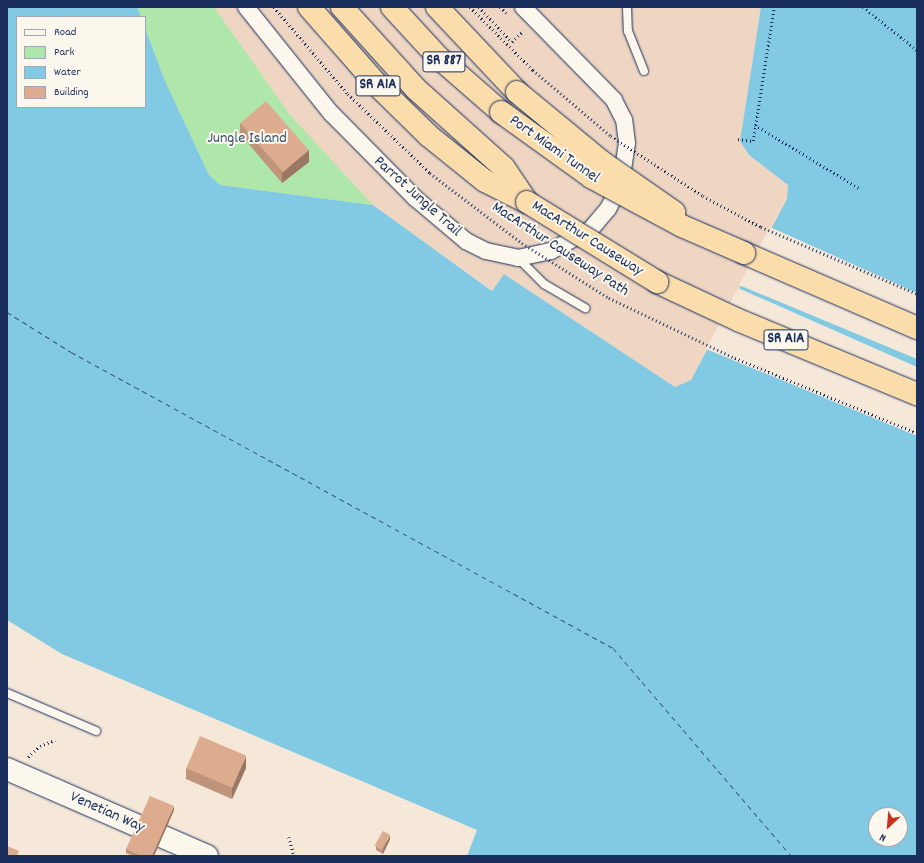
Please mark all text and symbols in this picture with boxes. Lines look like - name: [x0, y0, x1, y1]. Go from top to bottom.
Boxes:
- legend: [16, 16, 146, 108]
- text: Road: [54, 24, 76, 41]
- text: Park: [54, 44, 74, 61]
- road number: SR 887: [422, 49, 466, 75]
- text: Water: [54, 64, 81, 81]
- road number: SR A1A: [355, 73, 401, 99]
- text: Building: [54, 84, 89, 101]
- street label: Port Miami Tunnel: [505, 112, 603, 188]
- park label: Jungle Island: [207, 129, 287, 149]
- street label: Parrot Jungle Trail: [369, 153, 465, 241]
- street label: MacArthur Causeway: [528, 197, 646, 281]
- street label: MacArthur Causeway Path: [488, 198, 632, 302]
- road number: SR A1A: [763, 327, 809, 353]
- street label: Venetian Way: [67, 788, 147, 838]
- north arrow: [868, 807, 908, 847]
- text: N: [877, 829, 889, 845]

